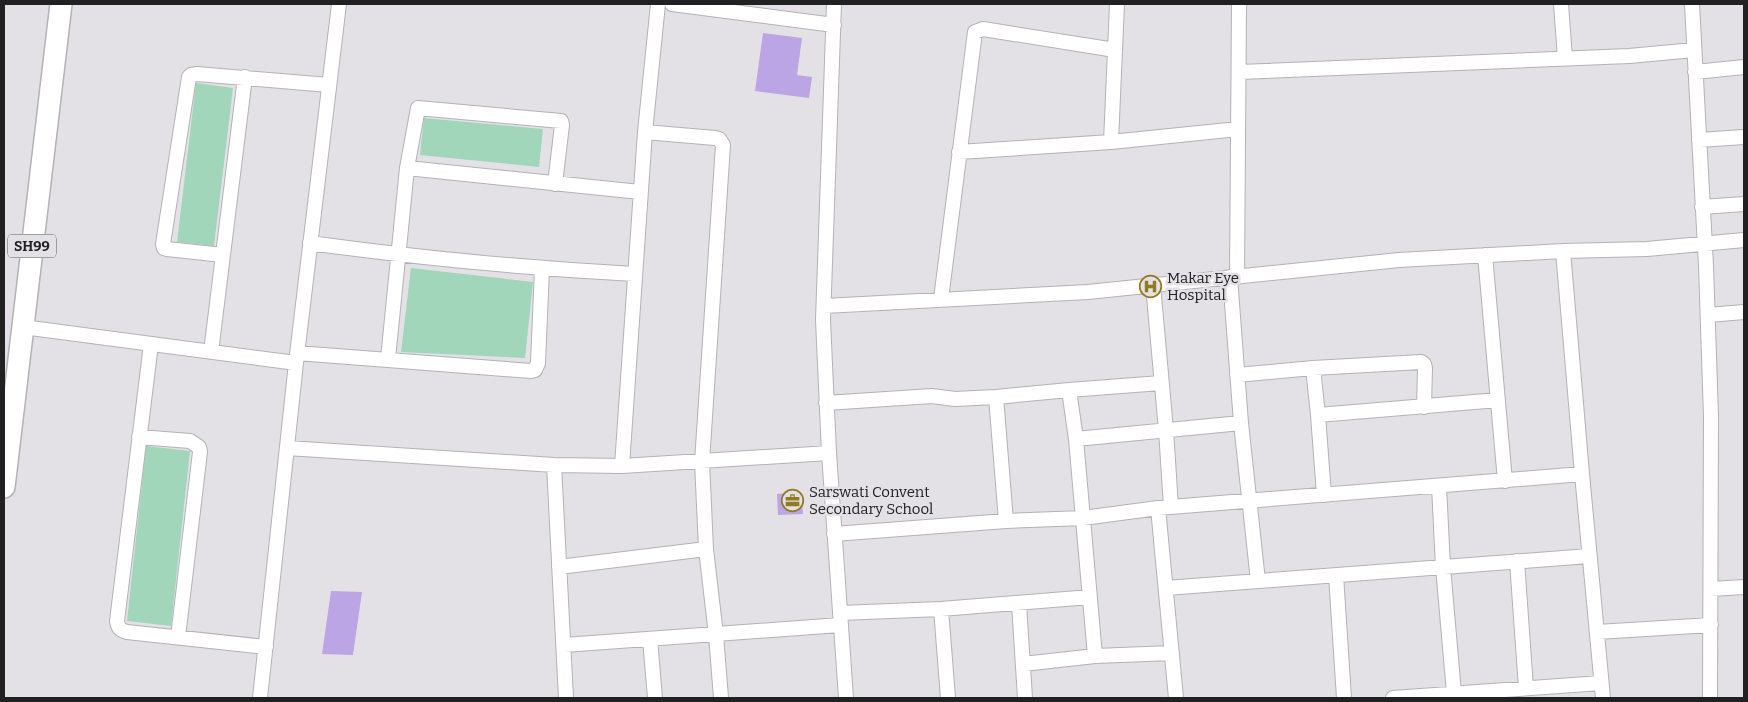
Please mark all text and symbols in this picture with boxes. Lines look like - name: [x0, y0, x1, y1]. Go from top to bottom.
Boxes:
- road number: SH99: [8, 235, 56, 258]
- place label: Makar Eye Hospital: [1167, 269, 1239, 304]
- hospital icon: Makar Eye Hospital: [1139, 275, 1163, 299]
- place label: Sarswati Convent Secondary School: [809, 483, 933, 518]
- office icon: Sarswati Convent Secondary School: [781, 489, 805, 513]

